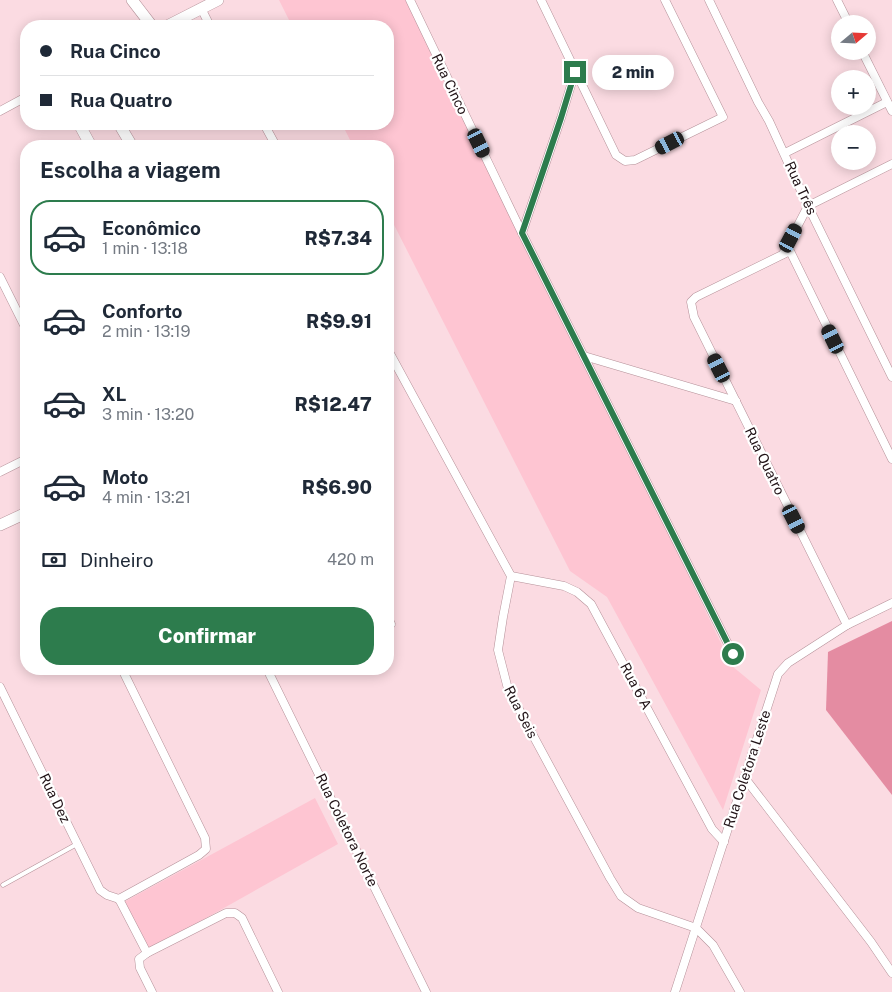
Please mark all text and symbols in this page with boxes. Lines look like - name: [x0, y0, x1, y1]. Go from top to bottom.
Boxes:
- north arrow: [831, 15, 876, 60]
- map controls: [831, 15, 876, 170]
- text: Rua Cinco: [70, 40, 161, 62]
- street label: Rua Cinco: [428, 51, 472, 117]
- callout: 2 min: [592, 54, 675, 90]
- route end: [564, 61, 586, 83]
- text: 2 min: [612, 63, 654, 82]
- button: +: [831, 70, 876, 115]
- text: Rua Quatro: [70, 89, 173, 111]
- button: −: [831, 125, 876, 170]
- car: [465, 126, 492, 160]
- car: [653, 130, 686, 156]
- text: Escolha a viagem: [40, 157, 221, 183]
- street label: Rua Três: [782, 159, 820, 217]
- icon: car: [42, 215, 87, 260]
- text: Econômico: [102, 217, 201, 239]
- car: [777, 221, 804, 255]
- text: R$7.34: [304, 227, 372, 249]
- text: 1 min · 13:18: [102, 239, 188, 258]
- icon: car: [42, 298, 87, 343]
- text: Conforto: [102, 300, 182, 322]
- text: R$9.91: [306, 310, 372, 332]
- text: 2 min · 13:19: [102, 322, 191, 341]
- car: [819, 322, 846, 356]
- car: [705, 351, 732, 385]
- icon: car: [42, 381, 87, 426]
- text: XL: [102, 383, 127, 405]
- text: R$12.47: [294, 393, 372, 415]
- text: 3 min · 13:20: [102, 405, 194, 424]
- street label: Rua Quatro: [742, 425, 788, 498]
- icon: car: [42, 464, 87, 509]
- text: Moto: [102, 466, 148, 488]
- text: R$6.90: [302, 476, 372, 498]
- text: 4 min · 13:21: [102, 488, 191, 507]
- car: [780, 502, 807, 536]
- icon: cash: [40, 546, 68, 574]
- text: Dinheiro: [80, 549, 154, 571]
- text: 420 m: [327, 550, 374, 569]
- button: Confirmar: [40, 607, 374, 665]
- route start: [722, 643, 744, 665]
- street label: Rua 6 A: [617, 660, 655, 712]
- street label: Rua Seis: [501, 683, 541, 741]
- street label: Rua Coletora Leste: [720, 708, 774, 830]
- street label: Rua Dez: [36, 771, 74, 825]
- street label: Rua Coletora Norte: [313, 771, 381, 889]

